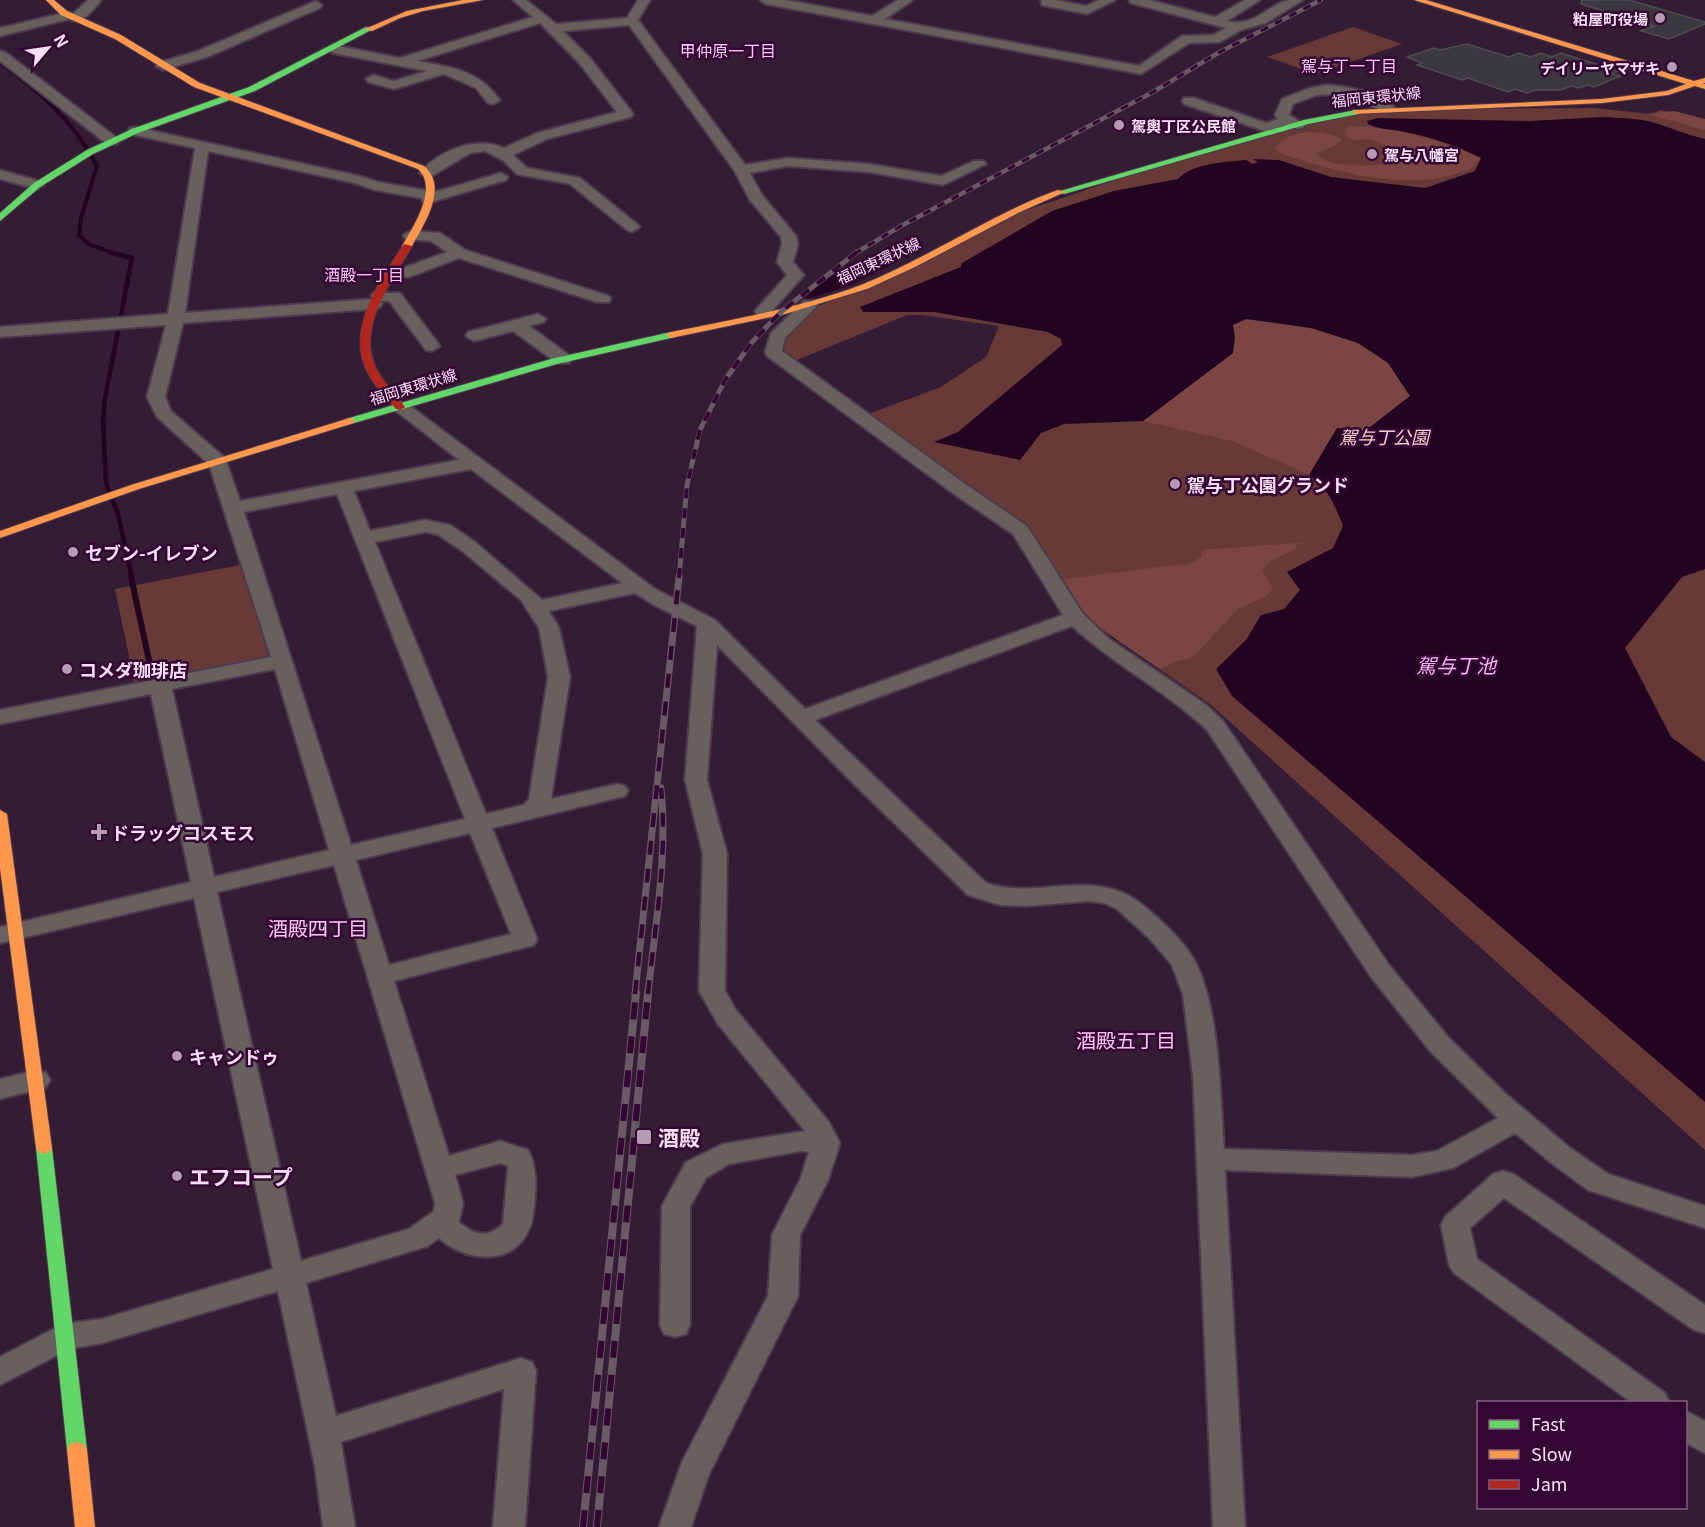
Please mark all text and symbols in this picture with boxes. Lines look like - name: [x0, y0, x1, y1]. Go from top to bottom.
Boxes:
- place label: 粕屋町役場: [1573, 8, 1648, 29]
- marker: 粕屋町役場: [1653, 11, 1667, 25]
- north arrow: [18, 18, 78, 78]
- text: N: [49, 29, 75, 51]
- district label: 甲仲原一丁目: [680, 38, 776, 62]
- district label: 駕与丁一丁目: [1301, 53, 1397, 77]
- place label: デイリーヤマザキ: [1540, 57, 1660, 78]
- marker: デイリーヤマザキ: [1665, 60, 1679, 74]
- street label: 福岡東環状線: [1330, 81, 1422, 111]
- place label: 駕輿丁区公民館: [1131, 115, 1236, 136]
- marker: 駕輿丁区公民館: [1112, 118, 1126, 132]
- place label: 駕与八幡宮: [1384, 144, 1459, 165]
- marker: 駕与八幡宮: [1365, 147, 1379, 161]
- street label: 福岡東環状線: [833, 231, 923, 289]
- district label: 酒殿一丁目: [324, 262, 404, 286]
- street label: 福岡東環状線: [367, 363, 459, 409]
- park label: 駕与丁公園: [1339, 423, 1432, 449]
- place label: 駕与丁公園グランド: [1187, 471, 1349, 497]
- marker: 駕与丁公園グランド: [1168, 477, 1182, 491]
- place label: セブン-イレブン: [85, 539, 218, 565]
- marker: セブン-イレブン: [66, 545, 80, 559]
- water label: 駕与丁池: [1416, 650, 1498, 679]
- place label: コメダ珈琲店: [79, 656, 187, 682]
- marker: コメダ珈琲店: [60, 662, 74, 676]
- place label: ドラッグコスモス: [111, 819, 255, 845]
- marker: ドラッグコスモス: [92, 825, 106, 839]
- district label: 酒殿四丁目: [268, 913, 368, 942]
- district label: 酒殿五丁目: [1076, 1025, 1176, 1054]
- place label: キャンドゥ: [189, 1043, 279, 1069]
- marker: キャンドゥ: [170, 1049, 184, 1063]
- place label: 酒殿: [658, 1122, 700, 1152]
- marker: 酒殿: [635, 1128, 653, 1146]
- place label: エフコープ: [189, 1161, 293, 1191]
- marker: エフコープ: [170, 1169, 184, 1183]
- legend: [1477, 1401, 1687, 1509]
- text: Fast: [1531, 1410, 1565, 1436]
- text: Slow: [1531, 1440, 1572, 1466]
- text: Jam: [1531, 1470, 1567, 1496]

